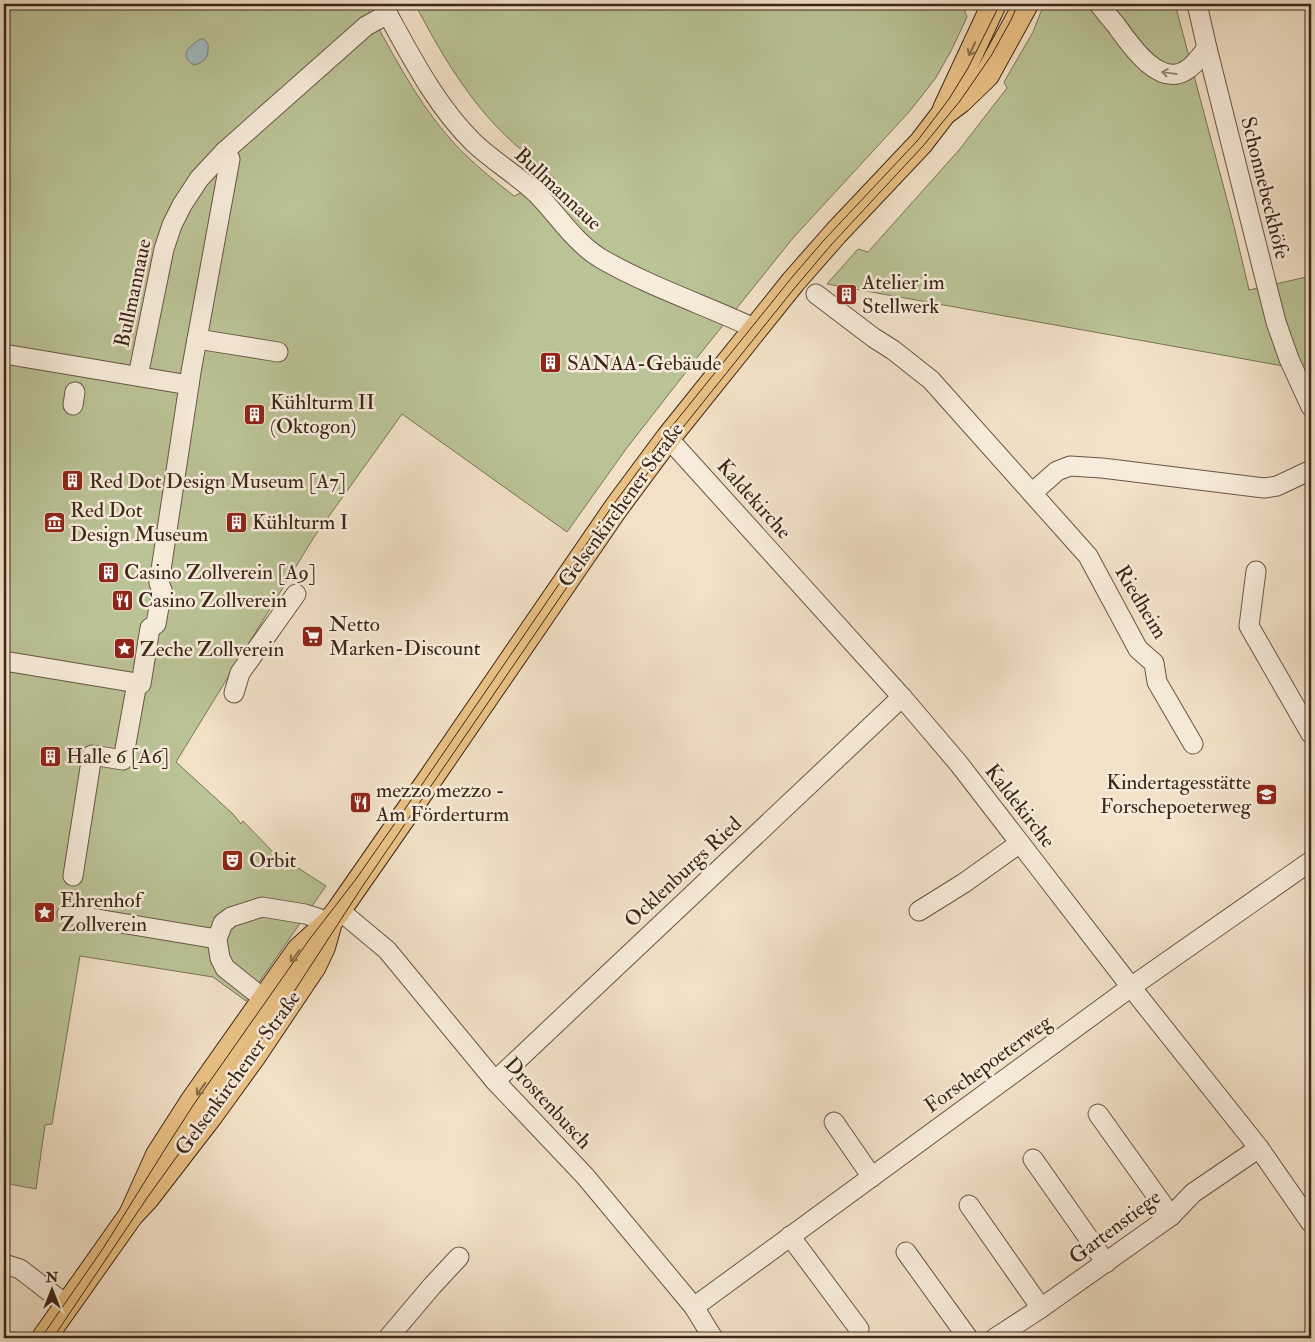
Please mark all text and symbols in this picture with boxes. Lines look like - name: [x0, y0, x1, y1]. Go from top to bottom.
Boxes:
- one-way arrow: [967, 42, 977, 57]
- one-way arrow: [1161, 67, 1177, 77]
- street label: Schonnebeckhöfe: [1234, 114, 1296, 262]
- street label: Bullmannaue: [508, 142, 608, 237]
- street label: Bullmannaue: [108, 236, 158, 350]
- place label: Atelier im Stellwerk: [861, 269, 945, 320]
- building icon: Atelier im Stellwerk: [834, 282, 858, 306]
- place label: SANAA-Gebäude: [567, 350, 722, 377]
- building icon: SANAA-Gebäude: [539, 351, 563, 375]
- place label: Kühlturm II (Oktogon): [270, 389, 375, 440]
- building icon: Kühlturm II (Oktogon): [242, 402, 266, 426]
- street label: Gelsenkirchener Straße: [552, 417, 690, 593]
- street label: Kaldekirche: [711, 453, 797, 545]
- place label: Red Dot Design Museum [A7]: [89, 468, 346, 495]
- building icon: Red Dot Design Museum [A7]: [61, 469, 85, 493]
- place label: Red Dot Design Museum: [70, 497, 208, 548]
- place label: Kühlturm I: [252, 509, 348, 536]
- museum icon: Red Dot Design Museum: [42, 510, 66, 534]
- building icon: Kühlturm I: [224, 510, 248, 534]
- place label: Casino Zollverein [A9]: [124, 559, 316, 586]
- building icon: Casino Zollverein [A9]: [96, 560, 120, 584]
- street label: Riedheim: [1108, 560, 1174, 644]
- place label: Casino Zollverein: [138, 587, 287, 614]
- restaurant icon: Casino Zollverein: [110, 588, 134, 612]
- place label: Netto Marken-Discount: [329, 611, 481, 662]
- supermarket icon: Netto Marken-Discount: [301, 624, 325, 648]
- place label: Zeche Zollverein: [140, 636, 284, 663]
- place icon: Zeche Zollverein: [112, 637, 136, 661]
- place label: Halle 6 [A6]: [66, 743, 169, 770]
- building icon: Halle 6 [A6]: [38, 744, 62, 768]
- street label: Kaldekirche: [979, 759, 1061, 854]
- place label: Kindertagesstätte Forschepoeterweg: [1100, 769, 1252, 820]
- place label: mezzo mezzo - Am Förderturm: [375, 777, 509, 828]
- school or university icon: Kindertagesstätte Forschepoeterweg: [1255, 782, 1279, 806]
- restaurant icon: mezzo mezzo - Am Förderturm: [348, 790, 372, 814]
- street label: Ocklenburgs Ried: [619, 810, 748, 933]
- place label: Orbit: [249, 847, 297, 874]
- theatre icon: Orbit: [221, 848, 245, 872]
- place label: Ehrenhof Zollverein: [60, 887, 147, 938]
- place icon: Ehrenhof Zollverein: [32, 900, 56, 924]
- one-way arrow: [290, 949, 300, 963]
- street label: Gelsenkirchener Straße: [169, 985, 307, 1161]
- street label: Forschepoeterweg: [919, 1008, 1058, 1119]
- street label: Drostenbusch: [498, 1051, 598, 1155]
- one-way arrow: [196, 1082, 207, 1095]
- street label: Gartenstiege: [1064, 1184, 1166, 1270]
- north arrow: [28, 1264, 78, 1314]
- text: N: [45, 1269, 59, 1286]

